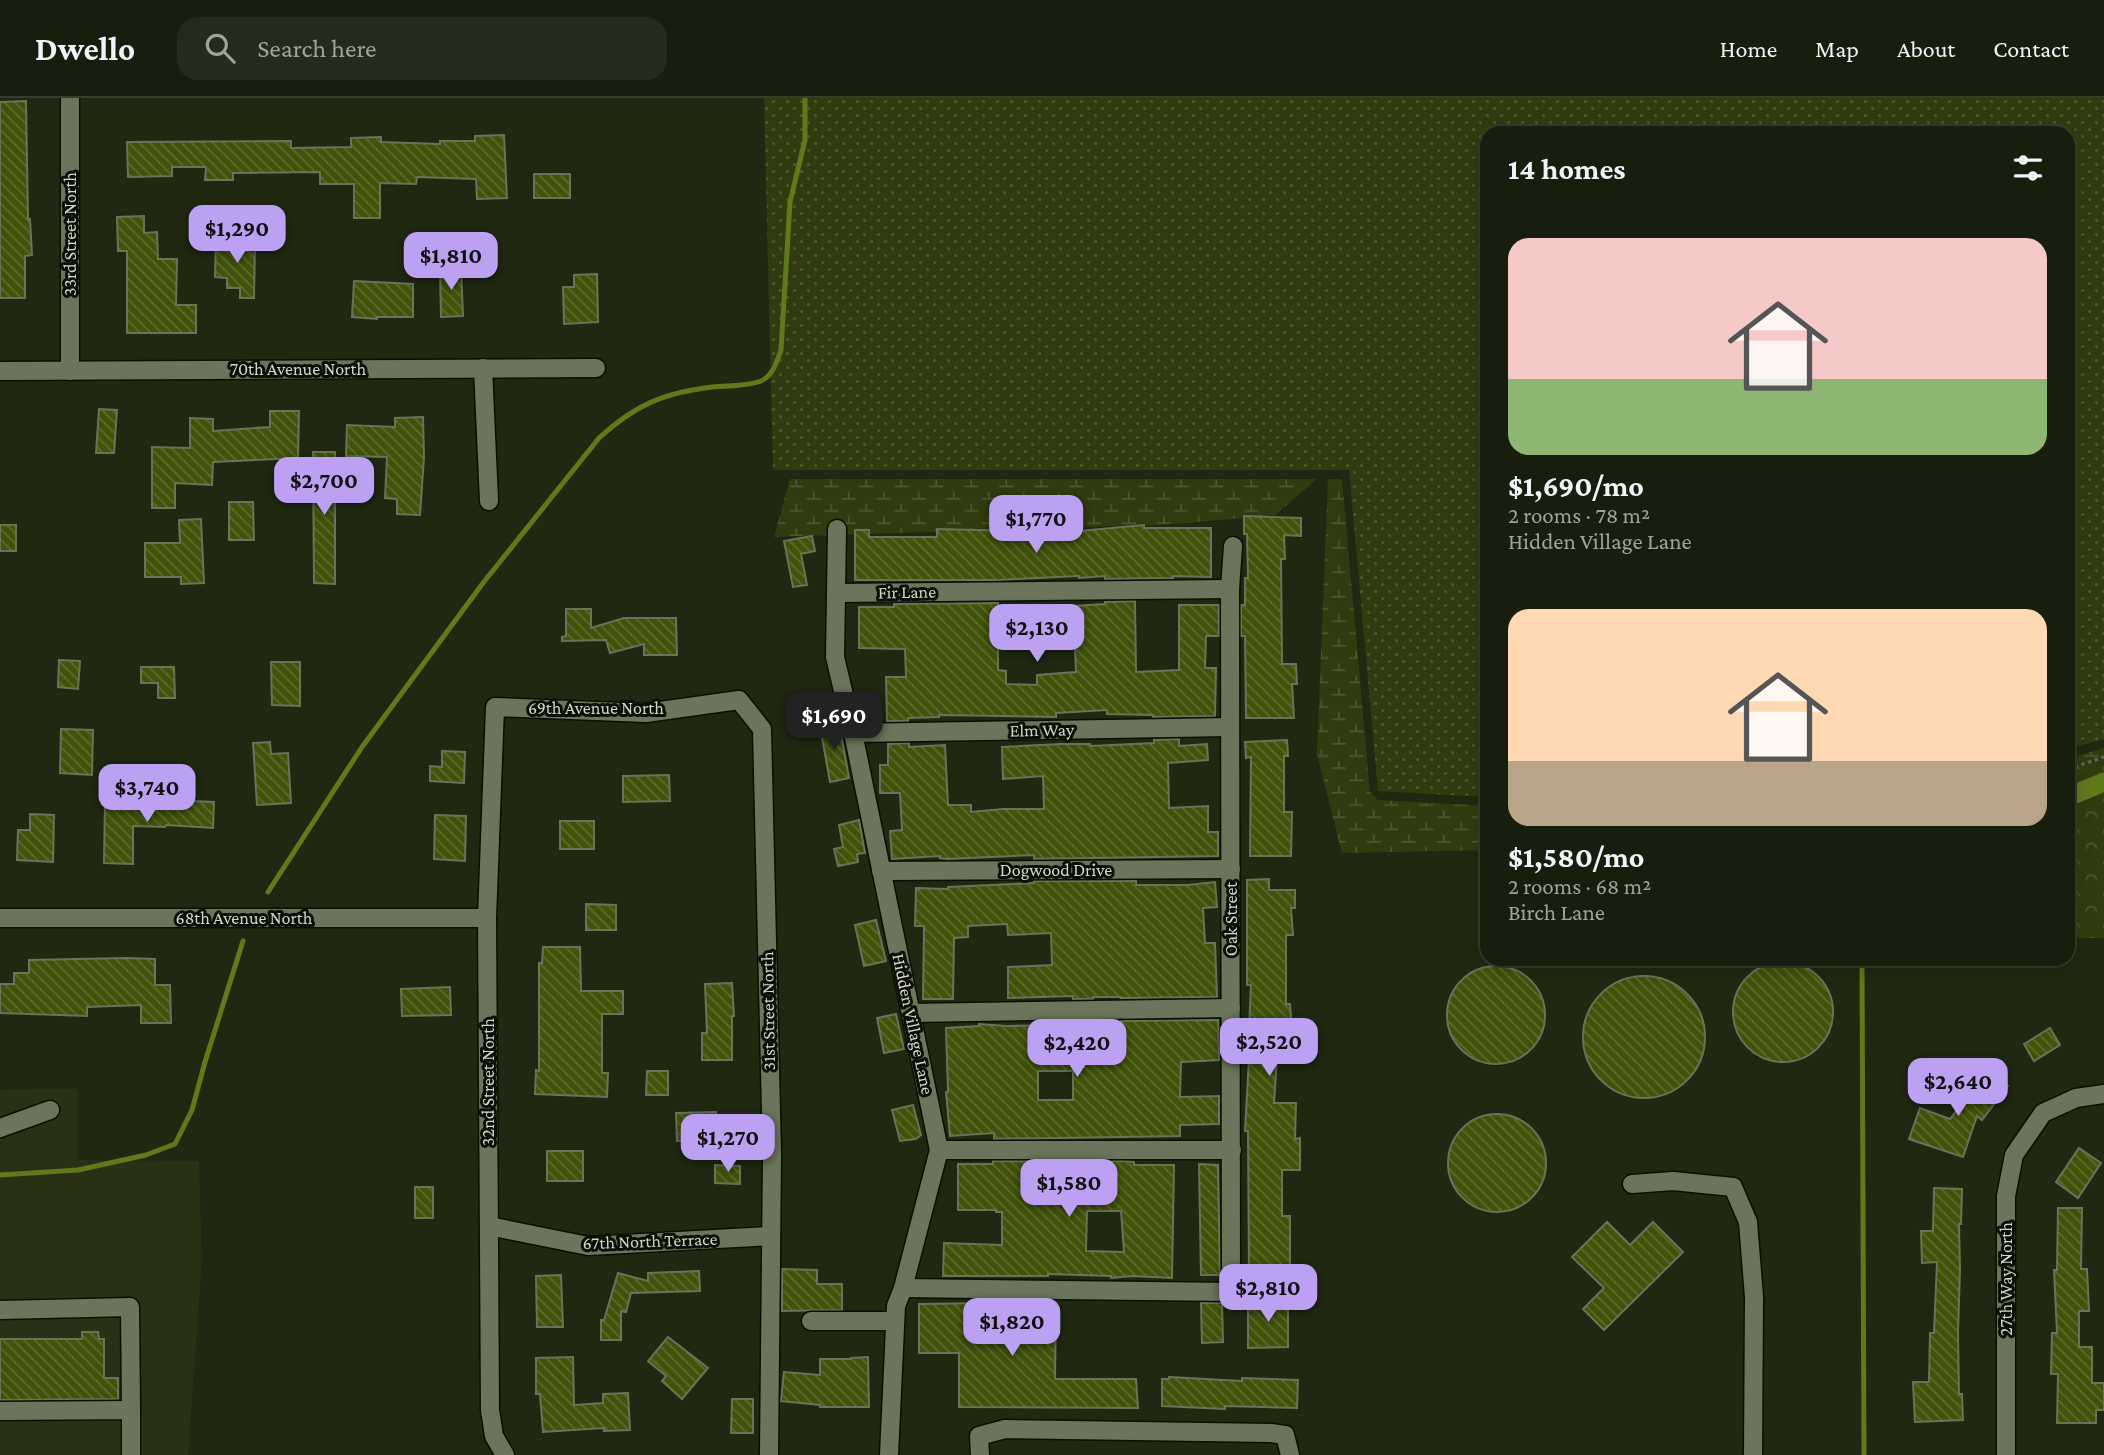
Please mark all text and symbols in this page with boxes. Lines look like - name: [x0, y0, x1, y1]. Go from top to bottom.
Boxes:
- search box: [177, 17, 667, 80]
- icon: search: [201, 29, 239, 67]
- text: Dwello: [35, 30, 135, 67]
- text: Search here: [257, 34, 377, 63]
- text: Home: [1720, 35, 1777, 62]
- text: Map: [1815, 35, 1859, 62]
- text: About: [1897, 35, 1955, 62]
- text: Contact: [1993, 35, 2069, 62]
- icon: filters: [2009, 149, 2047, 187]
- text: 14 homes: [1508, 152, 1626, 185]
- street label: 33rd Street North: [60, 172, 80, 296]
- pin: $1,290: [180, 206, 294, 265]
- text: $1,290: [205, 215, 269, 241]
- pin: $1,810: [394, 232, 508, 292]
- text: $1,810: [420, 242, 482, 268]
- icon: home: [1715, 283, 1841, 409]
- street label: 70th Avenue North: [230, 359, 366, 379]
- pin: $2,700: [267, 458, 381, 517]
- text: $2,700: [290, 467, 358, 493]
- text: $1,690/mo: [1508, 469, 1644, 502]
- pin: $1,770: [979, 496, 1093, 555]
- text: 2 rooms · 78 m²: [1508, 502, 1650, 528]
- text: $1,770: [1005, 505, 1067, 531]
- text: Hidden Village Lane: [1508, 528, 1692, 554]
- street label: Fir Lane: [878, 581, 936, 603]
- pin: $2,130: [980, 604, 1094, 664]
- text: $2,130: [1005, 614, 1069, 640]
- icon: home: [1715, 654, 1841, 780]
- pin: $1,690: [777, 692, 891, 752]
- street label: 69th Avenue North: [528, 698, 664, 718]
- text: $1,690: [802, 702, 866, 728]
- street label: Elm Way: [1010, 719, 1075, 741]
- pin: $3,740: [90, 764, 204, 824]
- text: $3,740: [115, 774, 179, 800]
- text: $1,580/mo: [1508, 840, 1644, 873]
- street label: Dogwood Drive: [1000, 860, 1112, 880]
- text: 2 rooms · 68 m²: [1508, 873, 1651, 899]
- street label: Oak Street: [1221, 881, 1241, 956]
- text: Birch Lane: [1508, 899, 1605, 925]
- street label: 68th Avenue North: [176, 908, 313, 928]
- street label: 31st Street North: [757, 951, 779, 1071]
- street label: Hidden Village Lane: [888, 952, 938, 1096]
- street label: 32nd Street North: [478, 1018, 498, 1146]
- pin: $2,520: [1212, 1018, 1326, 1078]
- pin: $2,420: [1020, 1020, 1134, 1079]
- text: $2,520: [1236, 1028, 1302, 1054]
- text: $2,420: [1043, 1029, 1111, 1055]
- pin: $2,640: [1901, 1058, 2015, 1118]
- text: $2,640: [1924, 1068, 1992, 1094]
- pin: $1,270: [671, 1114, 785, 1174]
- text: $1,270: [697, 1124, 759, 1150]
- pin: $1,580: [1012, 1160, 1126, 1219]
- text: $1,580: [1036, 1169, 1102, 1195]
- street label: 27th Way North: [1996, 1222, 2016, 1336]
- street label: 67th North Terrace: [582, 1229, 718, 1253]
- pin: $2,810: [1211, 1264, 1325, 1324]
- text: $2,810: [1235, 1274, 1301, 1300]
- pin: $1,820: [955, 1298, 1069, 1358]
- text: $1,820: [979, 1308, 1045, 1334]

